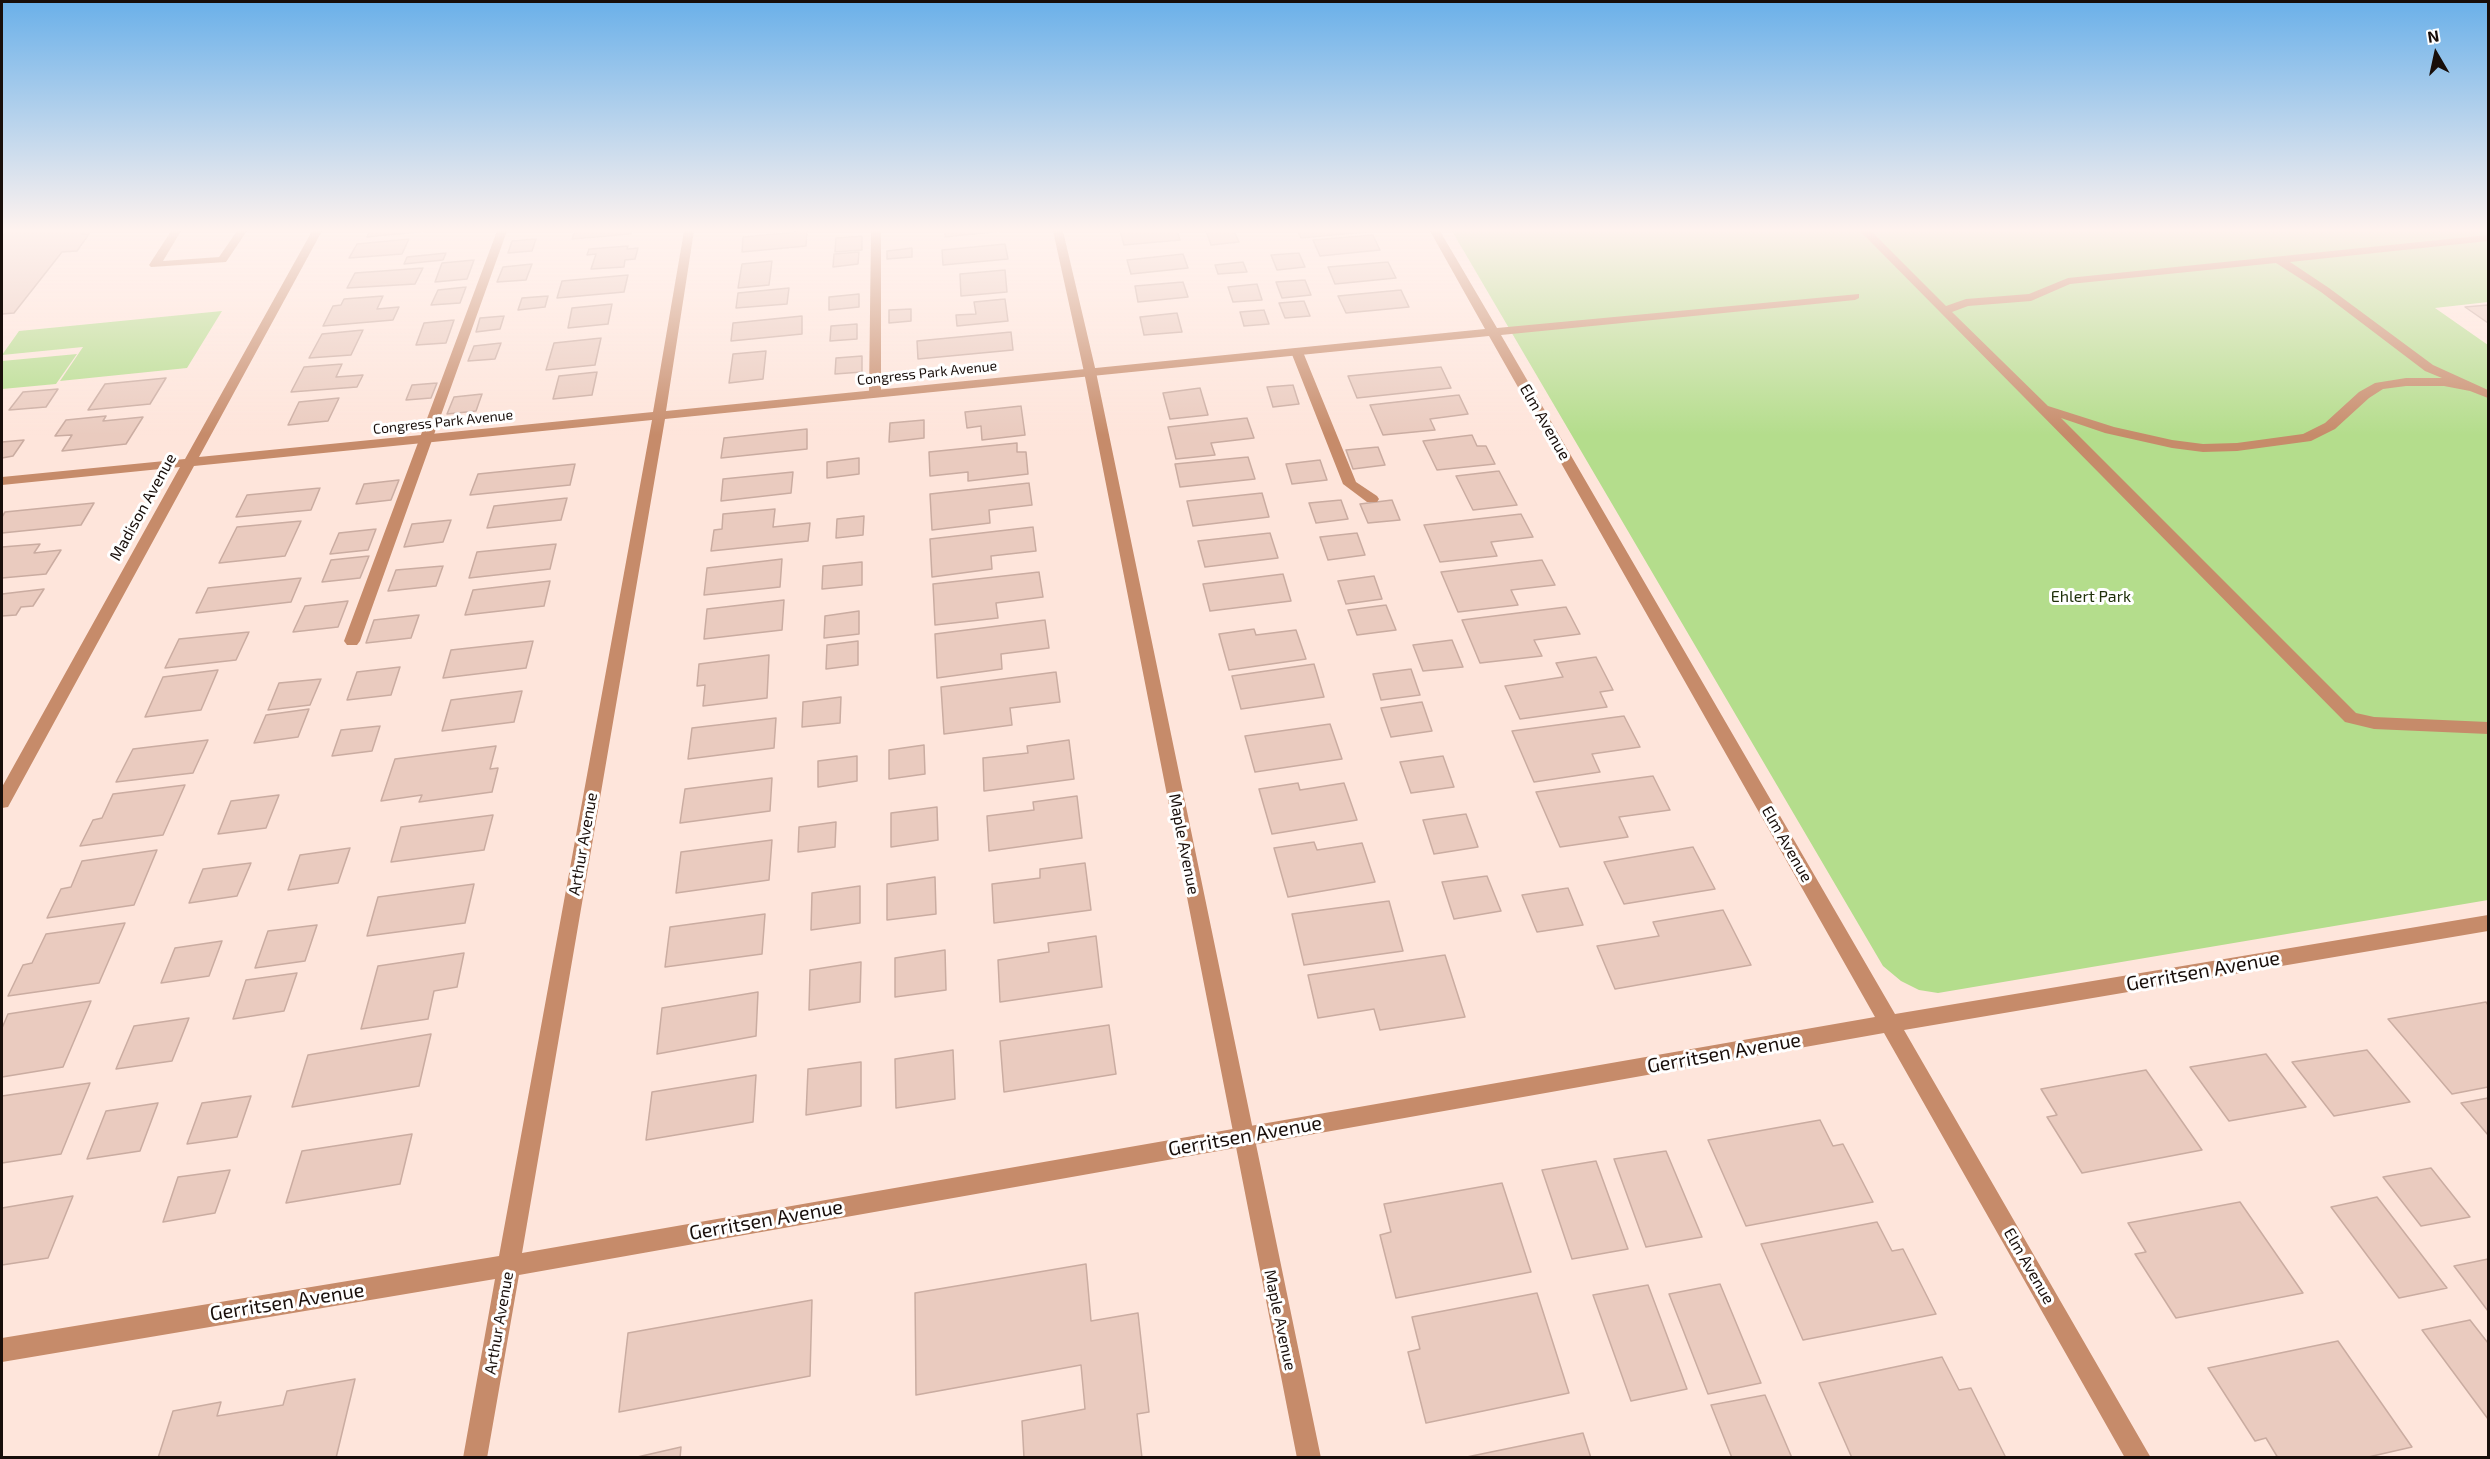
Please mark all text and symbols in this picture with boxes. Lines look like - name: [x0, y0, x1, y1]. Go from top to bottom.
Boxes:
- north arrow: [2406, 24, 2466, 84]
- text: N: [2426, 25, 2440, 46]
- street label: Congress Park Avenue: [856, 357, 998, 389]
- street label: Elm Avenue: [1515, 380, 1575, 464]
- street label: Congress Park Avenue: [372, 406, 514, 438]
- street label: Madison Avenue: [106, 450, 180, 564]
- park label: Ehlert Park: [2051, 587, 2131, 607]
- street label: Arthur Avenue: [564, 791, 602, 897]
- street label: Maple Avenue: [1165, 792, 1203, 896]
- street label: Elm Avenue: [1757, 802, 1817, 886]
- street label: Gerritsen Avenue: [2124, 946, 2282, 996]
- street label: Gerritsen Avenue: [1645, 1028, 1803, 1078]
- street label: Gerritsen Avenue: [1166, 1111, 1324, 1161]
- street label: Gerritsen Avenue: [687, 1195, 845, 1245]
- street label: Elm Avenue: [1999, 1224, 2059, 1308]
- street label: Maple Avenue: [1260, 1268, 1300, 1372]
- street label: Arthur Avenue: [480, 1270, 518, 1376]
- street label: Gerritsen Avenue: [208, 1278, 366, 1326]

